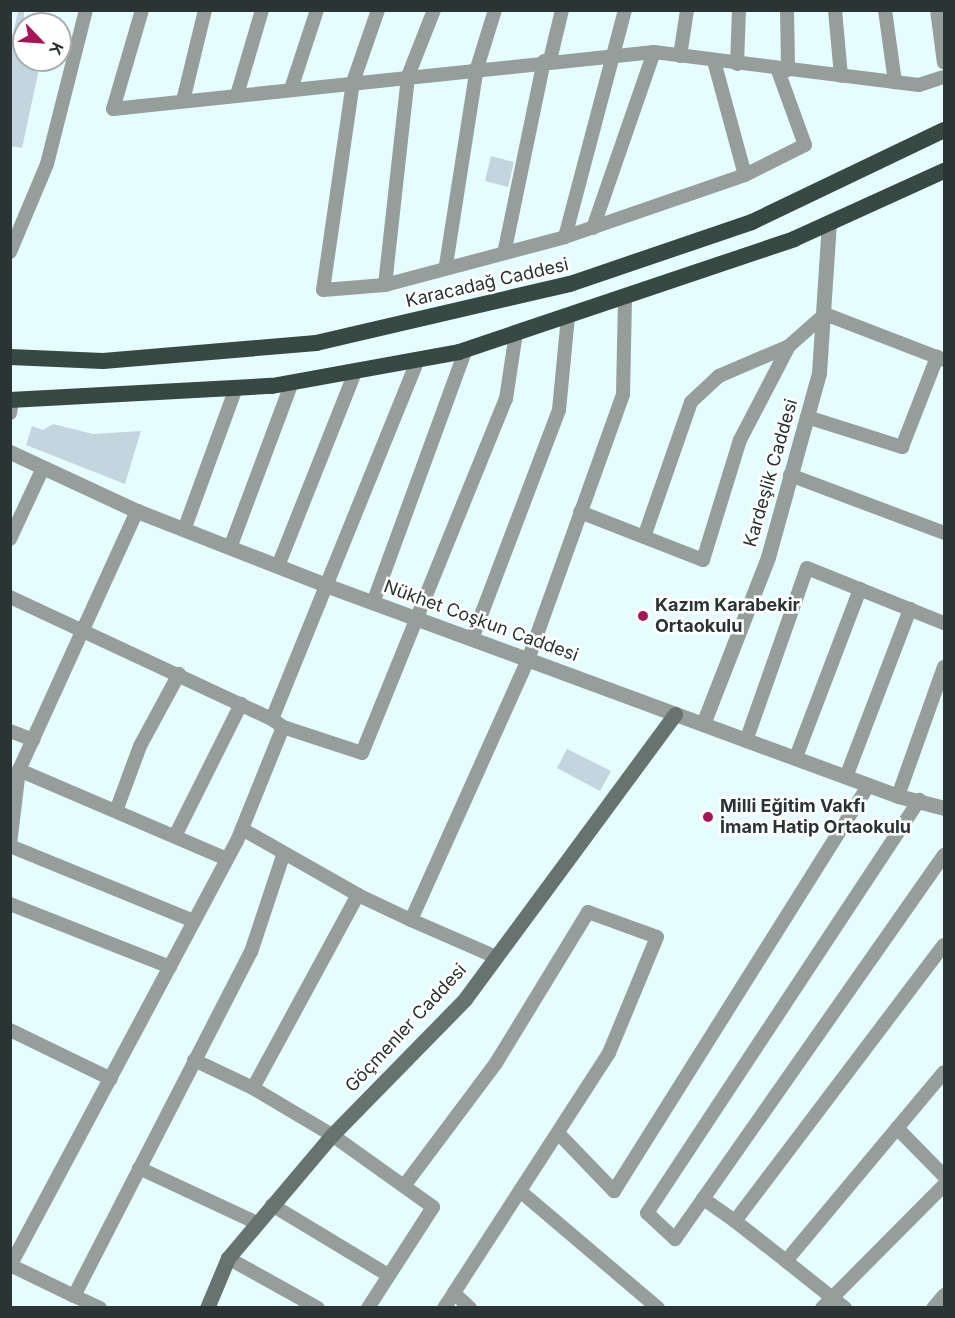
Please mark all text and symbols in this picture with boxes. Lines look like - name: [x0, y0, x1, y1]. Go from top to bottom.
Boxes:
- north arrow: [12, 12, 72, 72]
- text: K: [45, 39, 68, 58]
- street label: Karacadağ Caddesi: [403, 254, 571, 312]
- street label: Kardeşlik Caddesi: [740, 396, 802, 550]
- street label: Nükhet Coşkun Caddesi: [381, 576, 581, 666]
- place label: Kazım Karabekir Ortaokulu: [655, 595, 800, 638]
- marker: Kazım Karabekir Ortaokulu: [636, 609, 650, 623]
- place label: Milli Eğitim Vakfı İmam Hatip Ortaokulu: [720, 796, 911, 838]
- marker: Milli Eğitim Vakfı İmam Hatip Ortaokulu: [701, 810, 715, 824]
- street label: Göçmenler Caddesi: [341, 959, 471, 1097]

